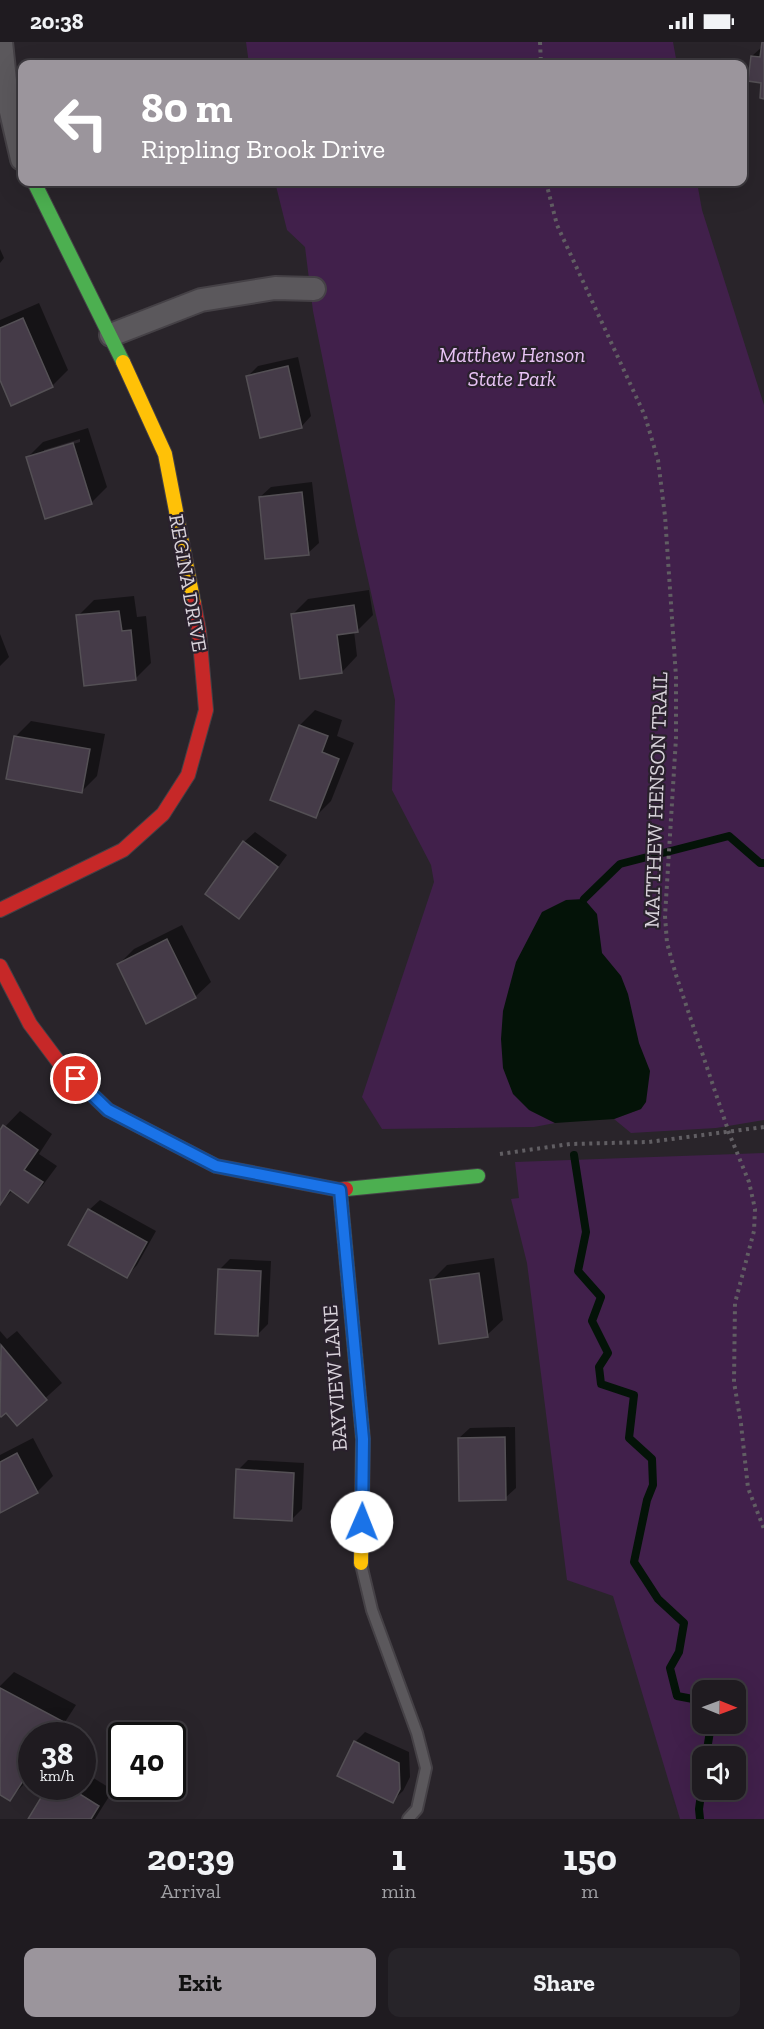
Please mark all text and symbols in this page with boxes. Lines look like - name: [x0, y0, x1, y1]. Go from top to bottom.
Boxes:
- text: 20:38: [30, 8, 84, 35]
- text: 80 m: [141, 82, 232, 133]
- icon: left: [42, 84, 120, 162]
- text: Rippling Brook Drive: [141, 133, 385, 165]
- park label: Matthew Henson State Park: [439, 342, 585, 391]
- street label: REGINA DRIVE: [164, 512, 213, 654]
- street label: MATTHEW HENSON TRAIL: [639, 671, 672, 929]
- pin: [50, 1053, 101, 1104]
- icon: arrive: [59, 1062, 92, 1095]
- street label: BAYVIEW LANE: [317, 1304, 352, 1452]
- position arrow: [330, 1490, 394, 1554]
- north arrow: [692, 1680, 746, 1734]
- map controls: [692, 1680, 746, 1800]
- speed limit sign: 40: [108, 1722, 186, 1800]
- text: 38: [41, 1736, 73, 1772]
- button: sound: [692, 1746, 746, 1800]
- text: km/h: [40, 1767, 74, 1785]
- text: 20:39: [147, 1836, 234, 1879]
- text: 1: [391, 1836, 406, 1879]
- text: 150: [563, 1836, 617, 1879]
- text: Arrival: [161, 1879, 221, 1903]
- text: min: [382, 1879, 416, 1903]
- text: m: [581, 1879, 599, 1903]
- button: Exit: [24, 1948, 376, 2017]
- button: Share: [388, 1948, 740, 2017]

